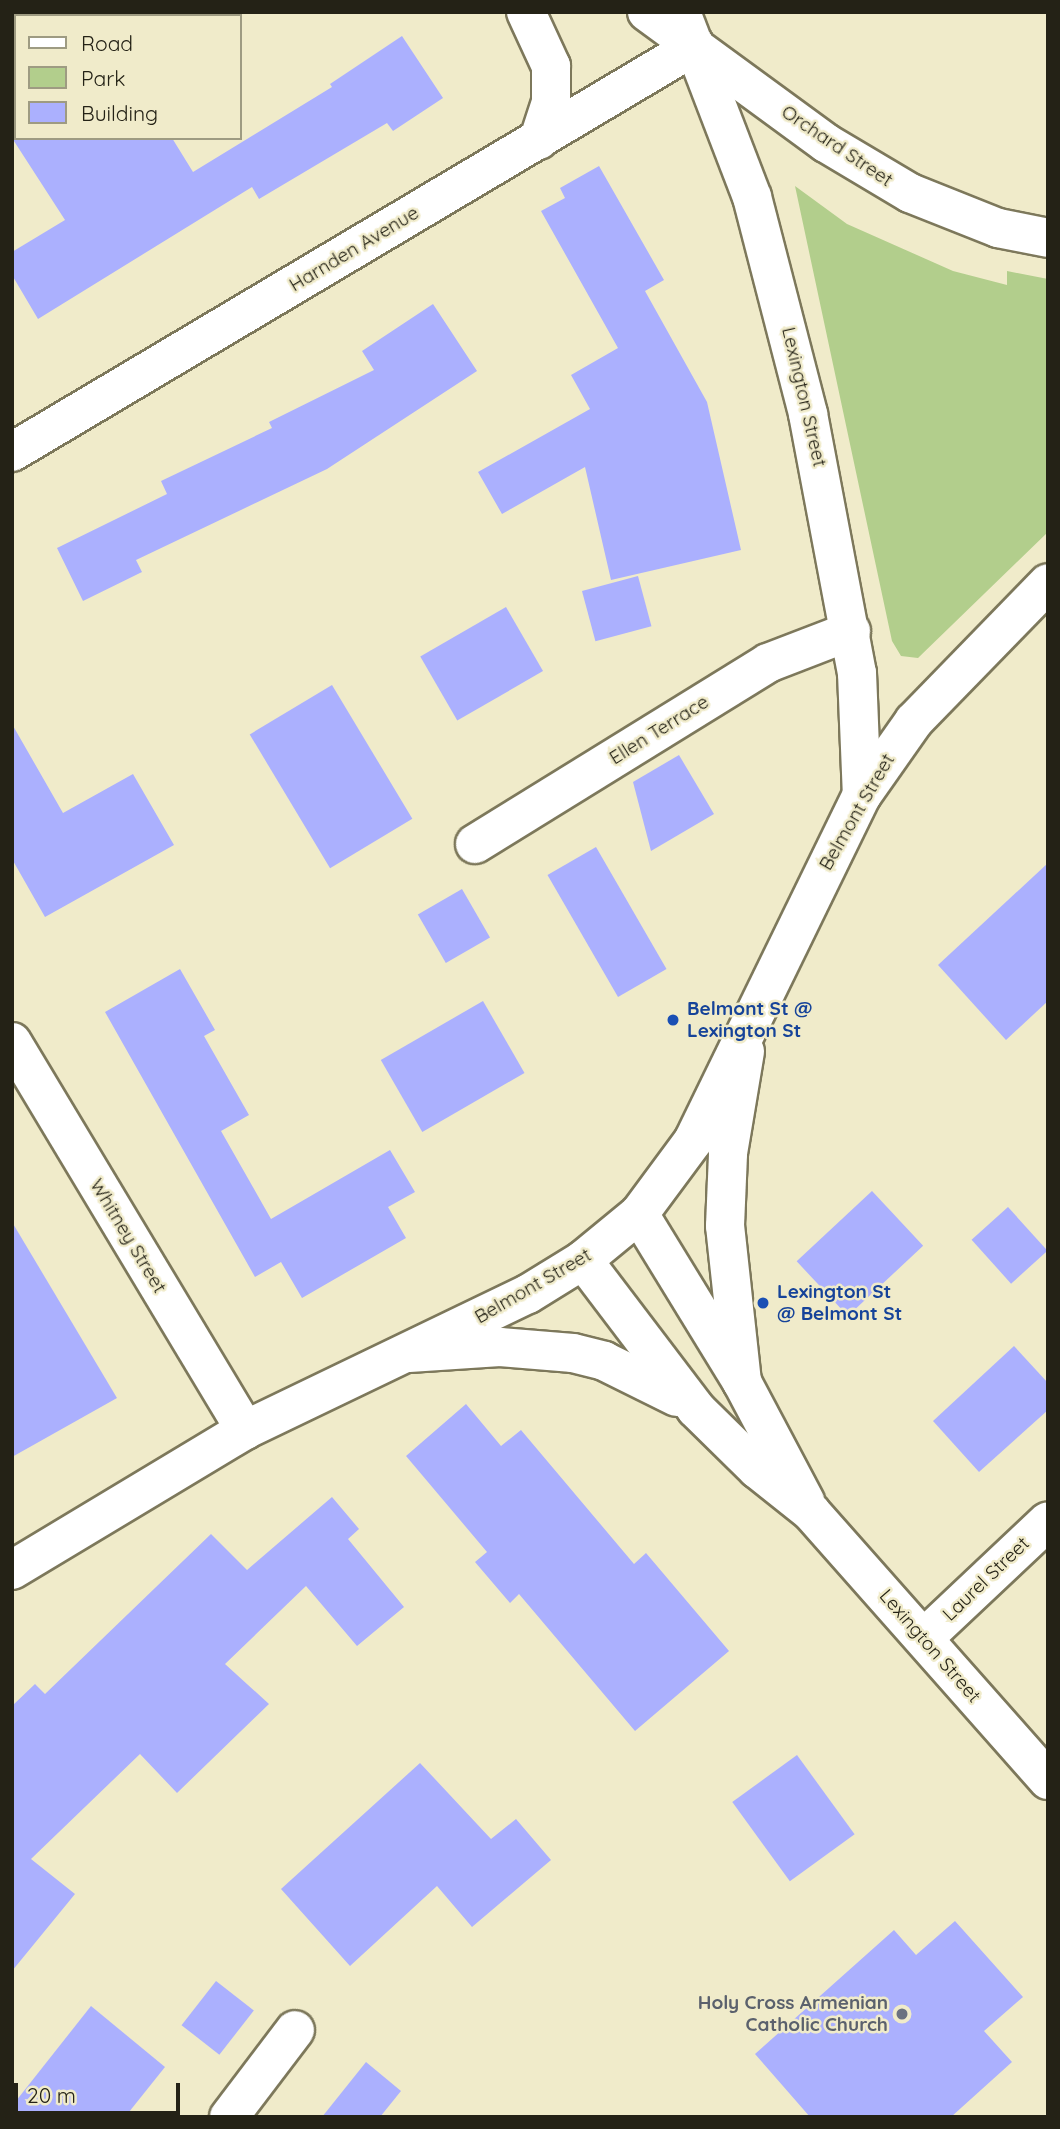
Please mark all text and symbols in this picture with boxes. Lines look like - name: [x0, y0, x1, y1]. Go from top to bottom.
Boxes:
- legend: [14, 14, 242, 140]
- text: Road: [81, 30, 133, 56]
- text: Park: [81, 65, 125, 91]
- text: Building: [81, 100, 158, 126]
- street label: Orchard Street: [777, 100, 897, 192]
- street label: Harnden Avenue: [285, 201, 423, 297]
- street label: Lexington Street: [777, 325, 831, 469]
- street label: Ellen Terrace: [605, 690, 713, 770]
- street label: Belmont Street: [814, 750, 900, 874]
- place label: Belmont St @ Lexington St: [687, 998, 812, 1042]
- marker: Belmont St @ Lexington St: [665, 1012, 681, 1028]
- street label: Whitney Street: [85, 1175, 171, 1297]
- street label: Belmont Street: [471, 1243, 595, 1329]
- place label: Lexington St @ Belmont St: [777, 1281, 902, 1325]
- marker: Lexington St @ Belmont St: [755, 1295, 771, 1311]
- street label: Laurel Street: [938, 1532, 1034, 1626]
- street label: Lexington Street: [875, 1585, 985, 1707]
- place label: Holy Cross Armenian Catholic Church: [698, 1992, 888, 2036]
- marker: Holy Cross Armenian Catholic Church: [894, 2006, 910, 2022]
- scale bar: [18, 2070, 184, 2114]
- text: 20 m: [27, 2082, 76, 2108]

